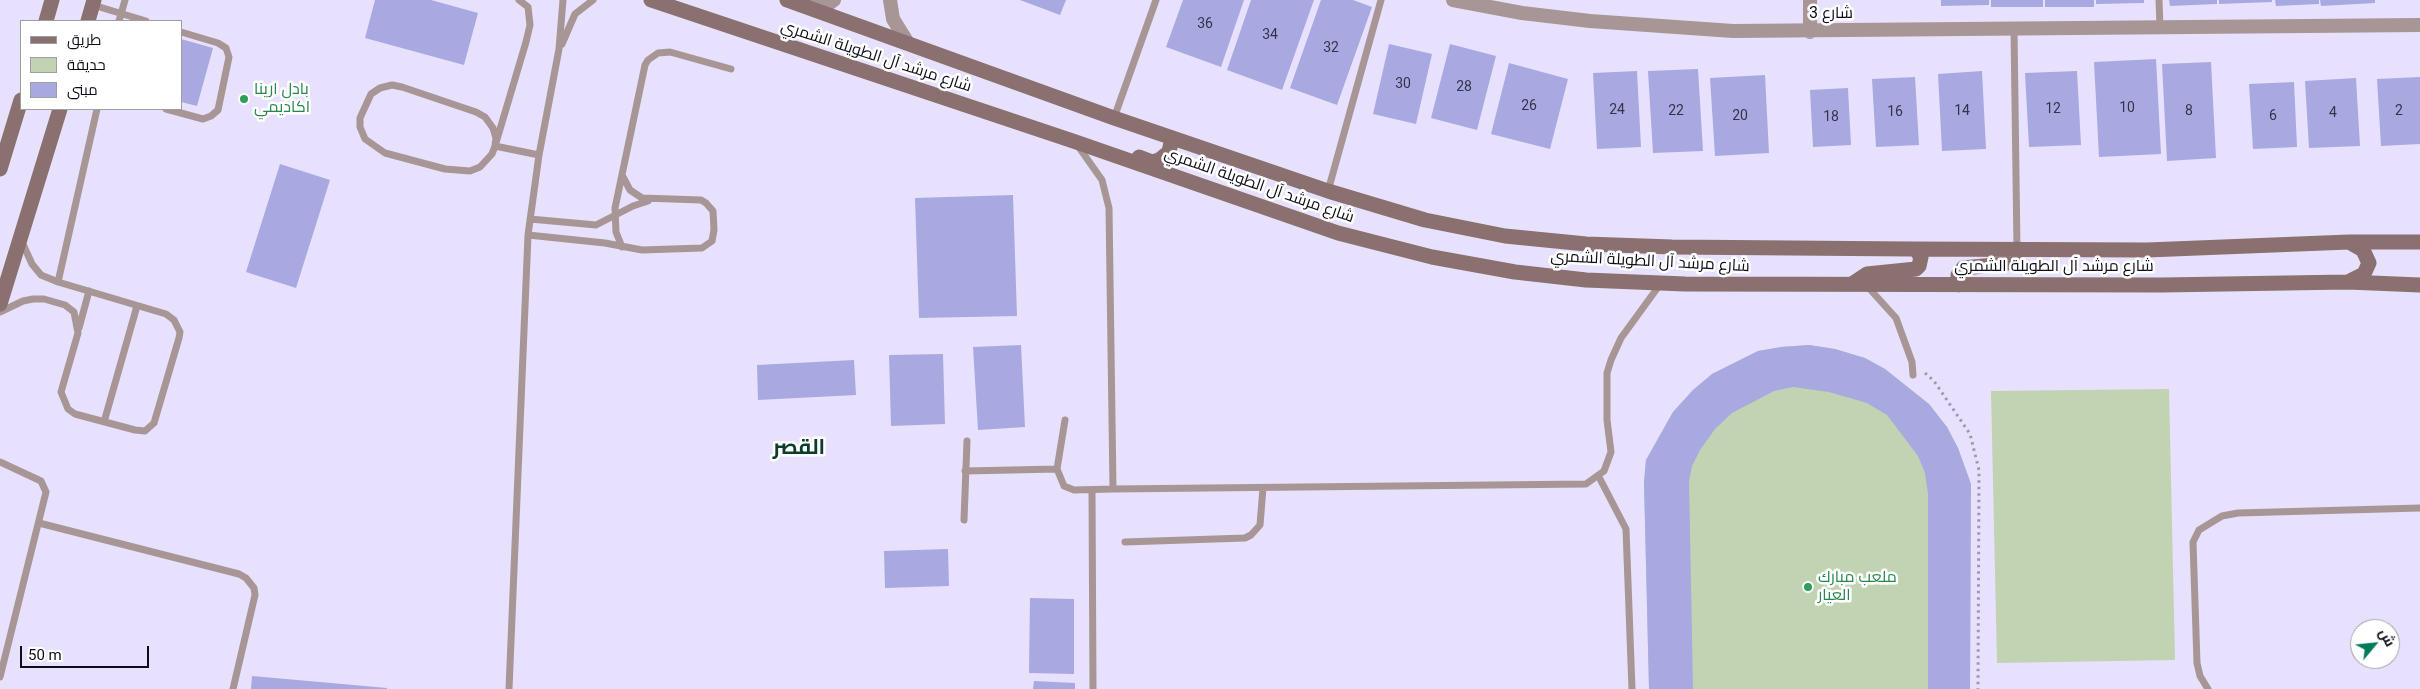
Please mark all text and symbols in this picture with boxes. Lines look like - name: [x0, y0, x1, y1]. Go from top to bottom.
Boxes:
- street label: شارع 3: [1809, 4, 1853, 24]
- house number: 36: [1197, 16, 1213, 32]
- street label: شارع مرشد آل الطويلة الشمري: [778, 17, 974, 97]
- legend: [20, 20, 182, 110]
- house number: 34: [1262, 27, 1278, 43]
- text: طريق: [67, 31, 101, 49]
- house number: 32: [1323, 40, 1339, 56]
- text: حديقة: [67, 56, 106, 74]
- house number: 30: [1395, 76, 1411, 92]
- house number: 28: [1456, 79, 1472, 95]
- place label: بادل ارينا اكاديمي: [254, 80, 310, 118]
- text: مبنى: [67, 81, 98, 99]
- marker: بادل ارينا اكاديمي: [238, 93, 250, 105]
- house number: 26: [1521, 98, 1537, 114]
- house number: 10: [2119, 100, 2135, 116]
- house number: 12: [2045, 101, 2061, 117]
- house number: 24: [1609, 102, 1625, 118]
- house number: 22: [1668, 103, 1684, 119]
- house number: 14: [1954, 103, 1970, 119]
- house number: 8: [2185, 103, 2193, 119]
- house number: 2: [2395, 103, 2403, 119]
- house number: 16: [1887, 104, 1903, 120]
- house number: 4: [2329, 105, 2337, 121]
- house number: 20: [1732, 108, 1748, 124]
- house number: 6: [2269, 108, 2277, 124]
- house number: 18: [1823, 109, 1839, 125]
- street label: شارع مرشد آل الطويلة الشمري: [1162, 144, 1356, 228]
- street label: شارع مرشد آل الطويلة الشمري: [1550, 247, 1750, 277]
- street label: شارع مرشد آل الطويلة الشمري: [1954, 257, 2154, 277]
- district label: القصر: [773, 436, 825, 462]
- place label: ملعب مبارك العيار: [1818, 568, 1897, 606]
- marker: ملعب مبارك العيار: [1802, 581, 1814, 593]
- north arrow: [2350, 619, 2400, 669]
- text: ش: [2376, 626, 2399, 649]
- scale bar: [22, 636, 151, 668]
- text: 50 m: [28, 646, 62, 664]

